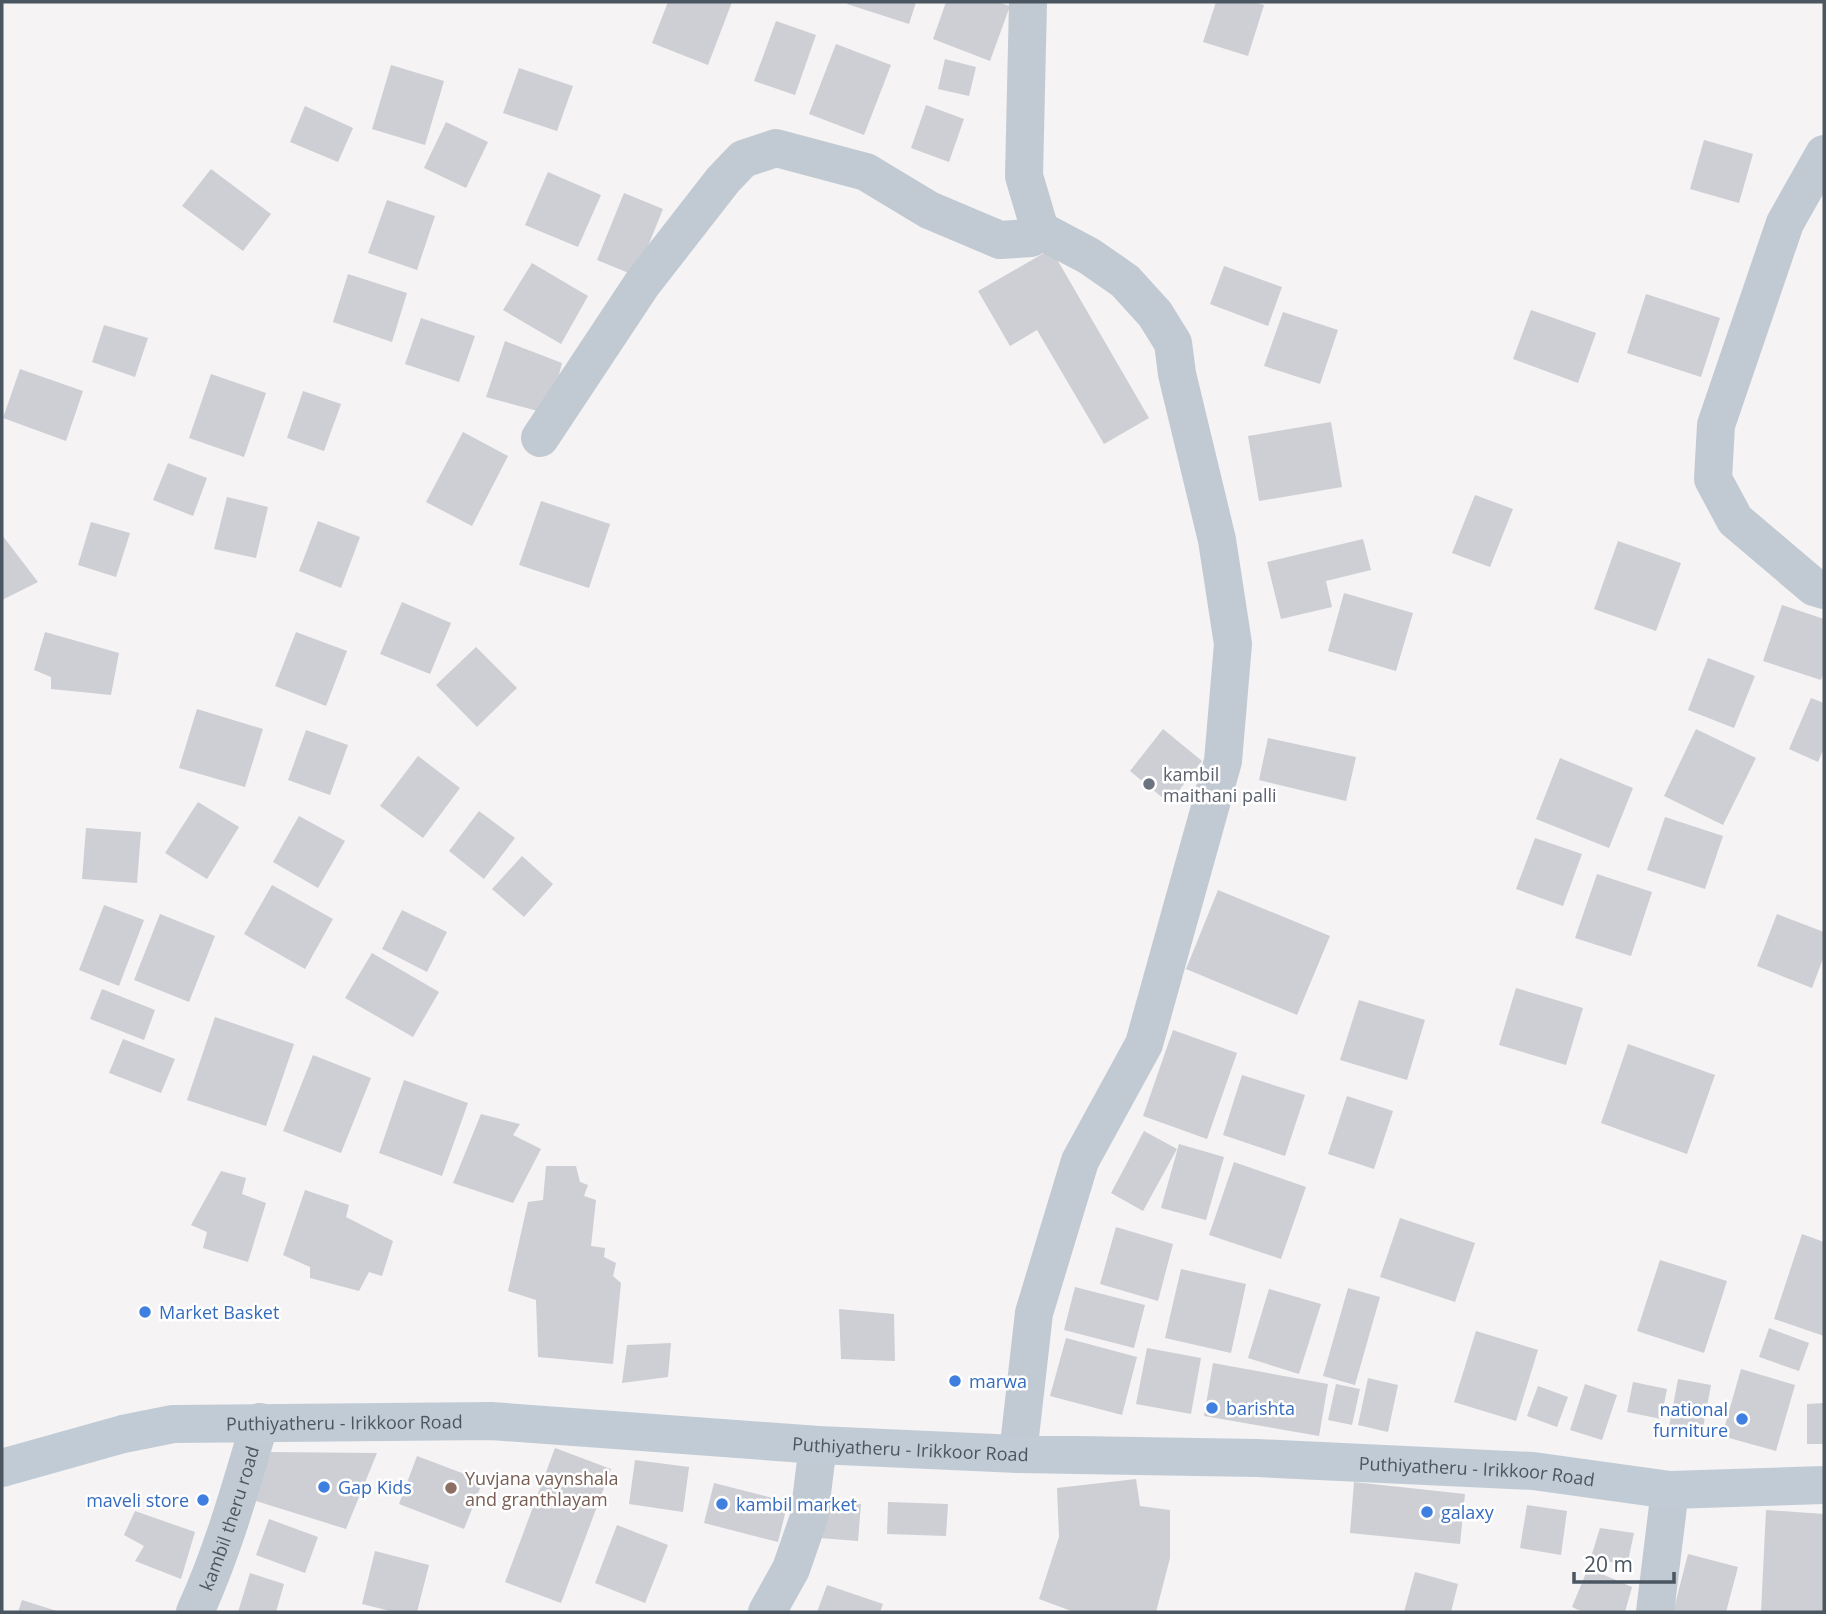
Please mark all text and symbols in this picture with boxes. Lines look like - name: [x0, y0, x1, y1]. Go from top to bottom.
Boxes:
- place label: kambil maithani palli: [1163, 762, 1277, 807]
- marker: kambil maithani palli: [1141, 776, 1157, 792]
- place label: Market Basket: [159, 1300, 279, 1324]
- marker: Market Basket: [137, 1304, 153, 1320]
- place label: marwa: [969, 1369, 1027, 1393]
- marker: marwa: [947, 1373, 963, 1389]
- place label: barishta: [1226, 1396, 1295, 1420]
- place label: national furniture: [1653, 1397, 1728, 1442]
- marker: barishta: [1204, 1400, 1220, 1416]
- street label: Puthiyatheru - Irikkoor Road: [226, 1409, 463, 1435]
- marker: national furniture: [1734, 1411, 1750, 1427]
- street label: Puthiyatheru - Irikkoor Road: [791, 1431, 1029, 1466]
- street label: kambil theru road: [194, 1443, 264, 1594]
- street label: Puthiyatheru - Irikkoor Road: [1358, 1451, 1596, 1491]
- place label: Yuvjana vaynshala and granthlayam: [465, 1466, 619, 1511]
- place label: Gap Kids: [338, 1475, 412, 1499]
- marker: Gap Kids: [316, 1479, 332, 1495]
- marker: Yuvjana vaynshala and granthlayam: [443, 1480, 459, 1496]
- place label: maveli store: [86, 1488, 189, 1512]
- marker: maveli store: [195, 1492, 211, 1508]
- place label: kambil market: [736, 1492, 857, 1516]
- marker: kambil market: [714, 1496, 730, 1512]
- place label: galaxy: [1441, 1500, 1495, 1524]
- marker: galaxy: [1419, 1504, 1435, 1520]
- scale bar: [1574, 1540, 1674, 1584]
- text: 20 m: [1584, 1550, 1633, 1578]

